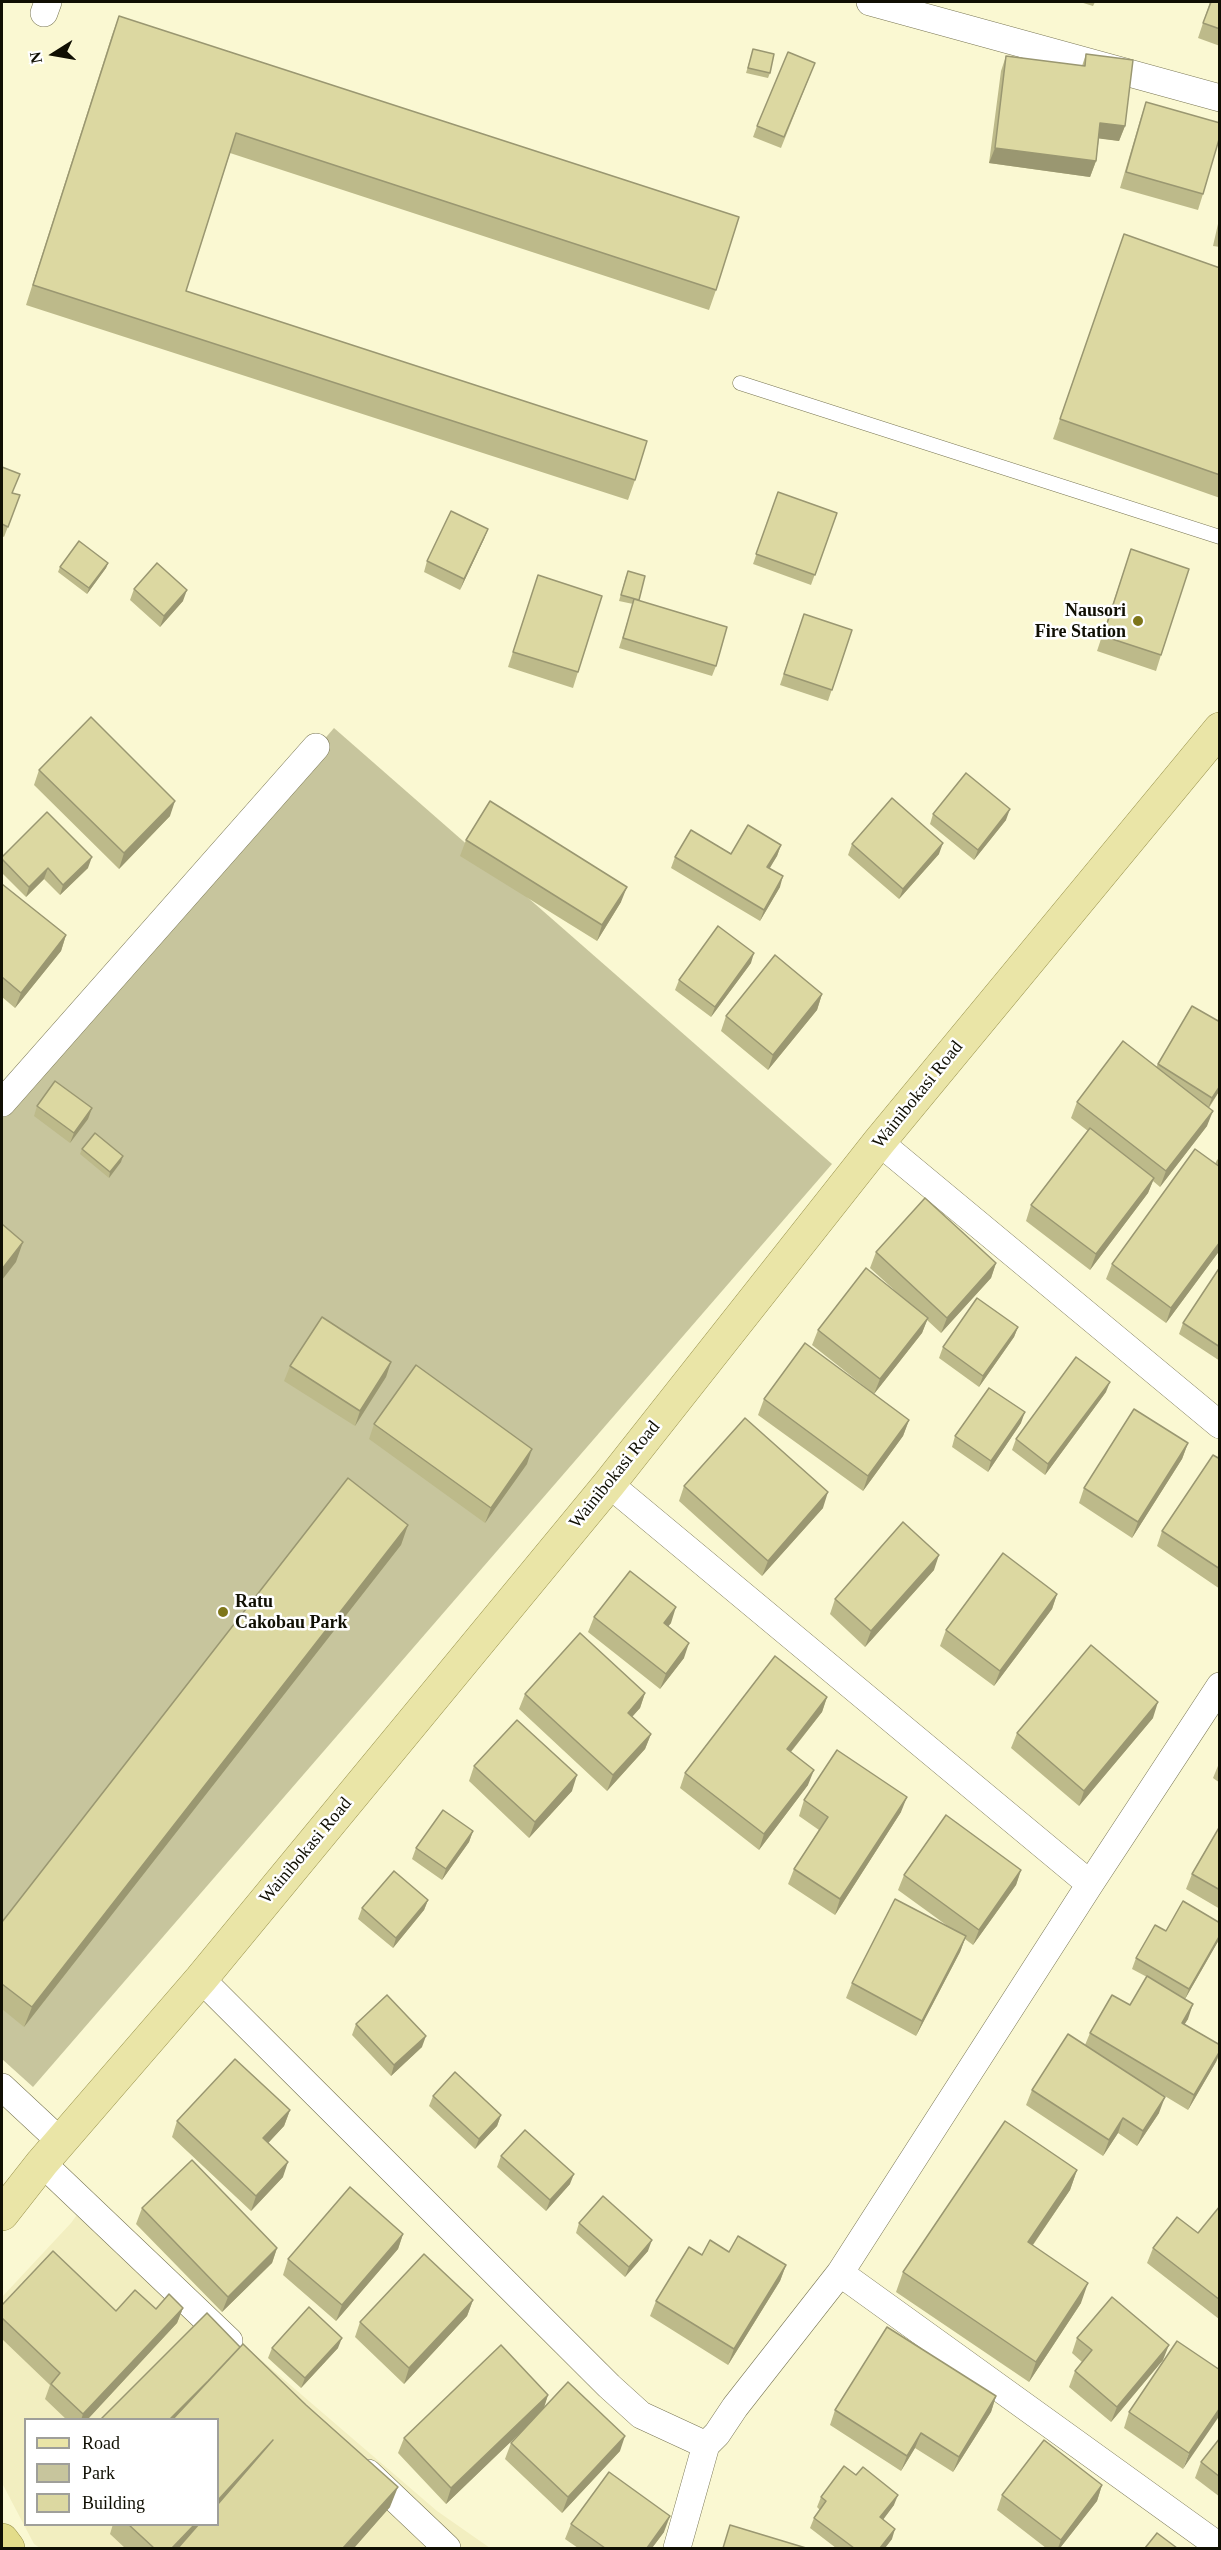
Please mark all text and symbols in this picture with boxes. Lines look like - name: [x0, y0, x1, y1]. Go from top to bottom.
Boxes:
- north arrow: [24, 24, 84, 84]
- text: N: [26, 50, 45, 65]
- place label: Nausori Fire Station: [1035, 600, 1126, 642]
- marker: Nausori Fire Station: [1131, 614, 1145, 628]
- street label: Wainibokasi Road: [868, 1037, 968, 1153]
- street label: Wainibokasi Road: [565, 1417, 665, 1533]
- place label: Ratu Cakobau Park: [235, 1591, 348, 1634]
- marker: Ratu Cakobau Park: [216, 1605, 230, 1619]
- street label: Wainibokasi Road: [255, 1793, 357, 1909]
- legend: [24, 2418, 219, 2526]
- text: Road: [82, 2433, 120, 2453]
- text: Park: [82, 2463, 115, 2483]
- text: Building: [82, 2493, 145, 2513]

